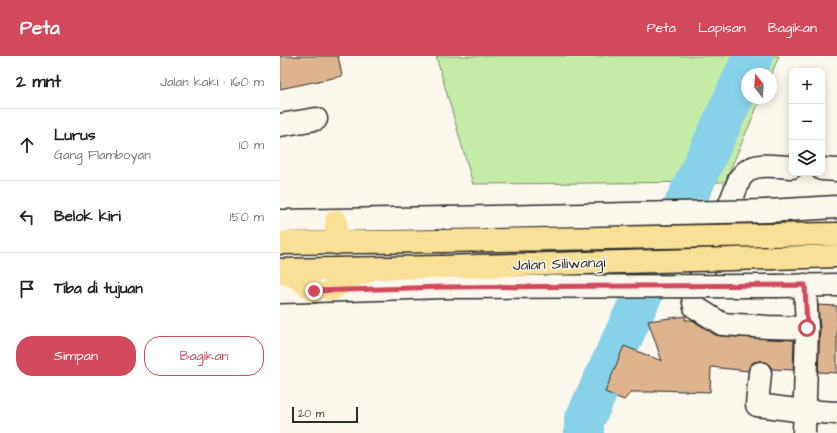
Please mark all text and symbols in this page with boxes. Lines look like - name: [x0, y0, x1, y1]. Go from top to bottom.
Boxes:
- text: Peta: [20, 15, 60, 42]
- text: Peta: [647, 18, 676, 38]
- text: Lapisan: [698, 18, 746, 38]
- text: Bagikan: [768, 18, 817, 38]
- north arrow: [741, 68, 777, 104]
- map controls: [789, 68, 825, 176]
- button: +: [789, 68, 825, 104]
- text: 2 mnt: [16, 70, 61, 94]
- text: Jalan kaki · 160 m: [160, 73, 264, 91]
- button: −: [789, 104, 825, 140]
- text: Lurus: [54, 125, 95, 146]
- icon: ahead: [16, 134, 38, 156]
- text: 10 m: [239, 136, 264, 154]
- button: layers: [789, 140, 825, 176]
- text: Gang Flamboyan: [54, 146, 151, 164]
- icon: left: [16, 206, 38, 228]
- text: Belok kiri: [54, 206, 121, 227]
- text: 150 m: [230, 208, 264, 226]
- street label: Jalan Siliwangi: [512, 252, 607, 277]
- icon: arrive: [16, 278, 38, 300]
- text: Tiba di tujuan: [54, 278, 143, 299]
- route end: [305, 282, 323, 300]
- route start: [798, 319, 816, 337]
- button: Simpan: [16, 336, 136, 376]
- button: Bagikan: [144, 336, 264, 376]
- scale bar: [292, 405, 358, 424]
- text: 20 m: [298, 406, 324, 421]

